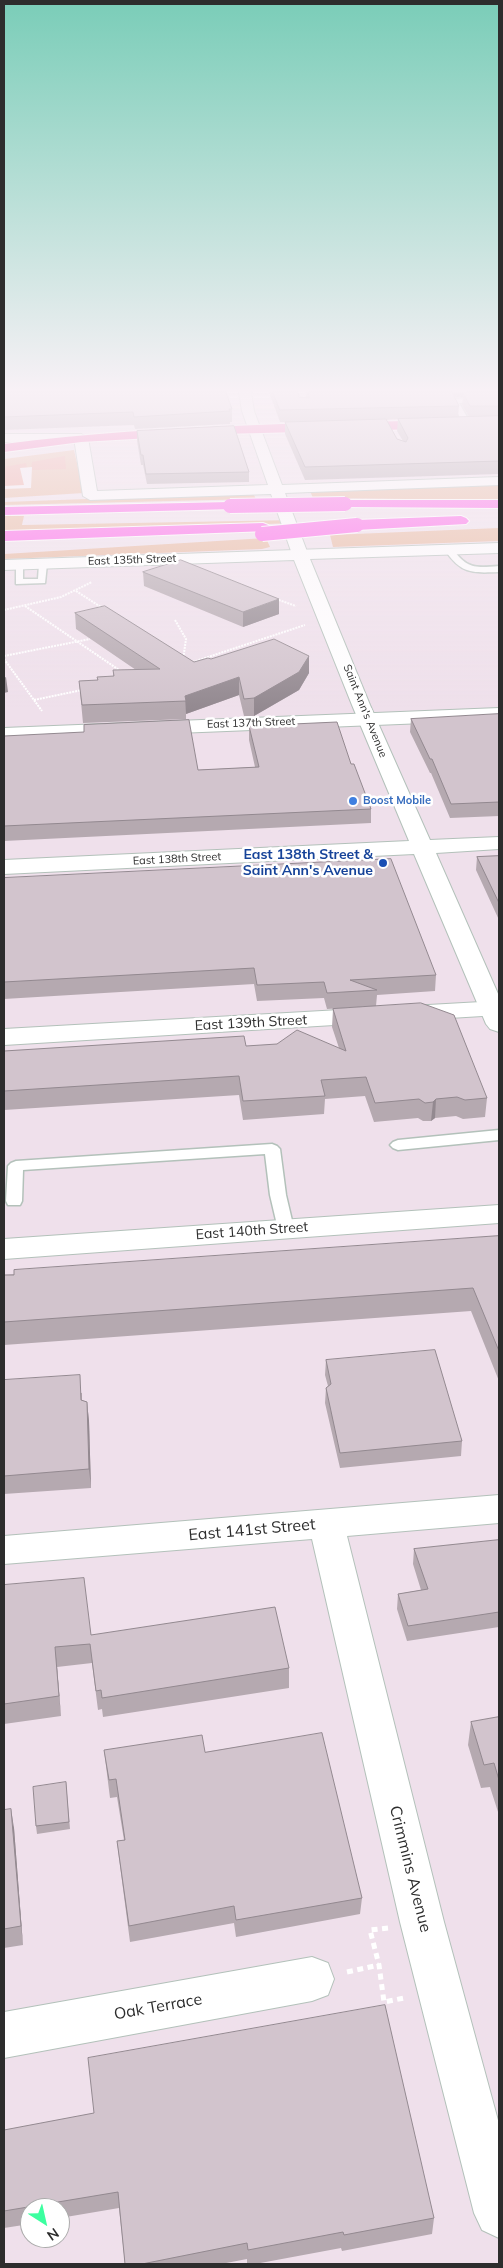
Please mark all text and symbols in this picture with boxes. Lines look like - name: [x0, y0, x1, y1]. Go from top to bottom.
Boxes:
- street label: East 135th Street: [88, 552, 176, 568]
- street label: Saint Ann's Avenue: [340, 662, 390, 760]
- street label: East 137th Street: [207, 715, 295, 731]
- place label: Boost Mobile: [363, 794, 431, 808]
- marker: Boost Mobile: [347, 795, 359, 807]
- place label: East 138th Street & Saint Ann's Avenue: [243, 847, 373, 880]
- street label: East 138th Street: [132, 850, 222, 868]
- marker: East 138th Street & Saint Ann's Avenue: [377, 857, 389, 869]
- street label: East 139th Street: [194, 1012, 308, 1034]
- street label: East 140th Street: [195, 1219, 309, 1243]
- street label: East 141st Street: [188, 1515, 316, 1545]
- street label: Crimmins Avenue: [385, 1804, 435, 1934]
- street label: Oak Terrace: [112, 1990, 204, 2024]
- north arrow: [20, 2198, 70, 2248]
- text: N: [44, 2224, 63, 2245]

